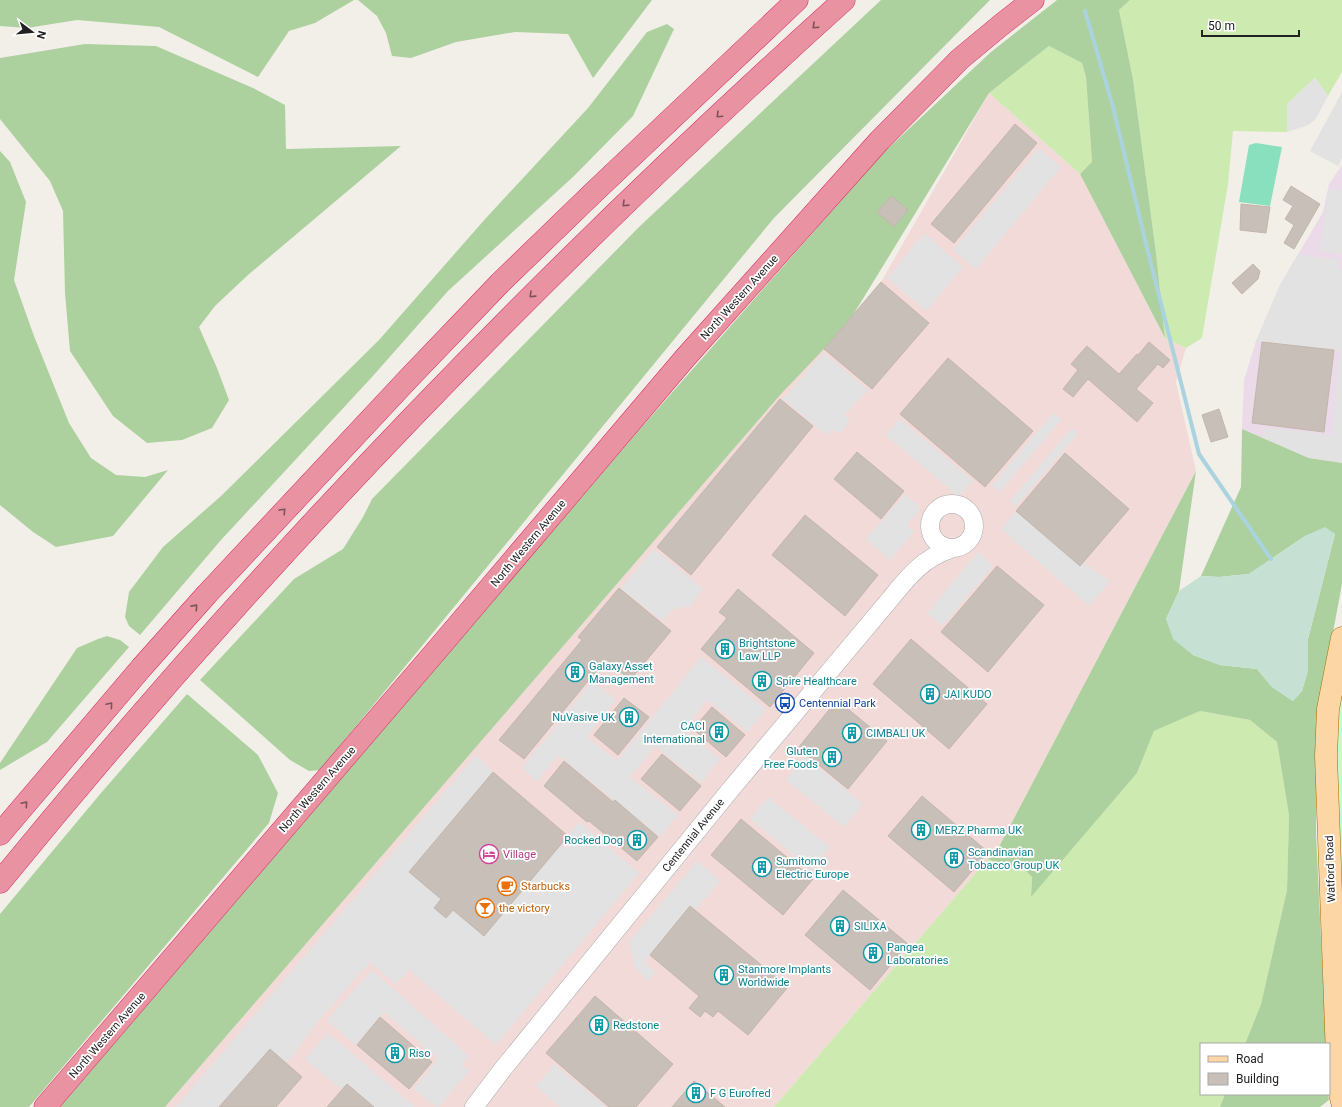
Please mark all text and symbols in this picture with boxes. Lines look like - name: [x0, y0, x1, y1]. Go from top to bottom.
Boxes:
- north arrow: [12, 12, 52, 52]
- scale bar: [1202, 12, 1299, 38]
- text: 50 m: [1208, 19, 1235, 33]
- one-way arrow: [812, 21, 820, 29]
- text: N: [34, 29, 48, 40]
- one-way arrow: [717, 110, 724, 117]
- one-way arrow: [623, 200, 630, 207]
- street label: North Western Avenue: [698, 252, 781, 342]
- one-way arrow: [530, 290, 537, 297]
- street label: North Western Avenue: [488, 497, 569, 589]
- one-way arrow: [278, 508, 286, 516]
- one-way arrow: [191, 605, 198, 612]
- place label: Brightstone Law LLP: [739, 637, 796, 663]
- building icon: Brightstone Law LLP: [714, 638, 736, 660]
- place label: Galaxy Asset Management: [589, 660, 654, 686]
- building icon: Galaxy Asset Management: [564, 661, 586, 683]
- building icon: Spire Healthcare: [751, 670, 773, 692]
- place label: Spire Healthcare: [776, 675, 857, 688]
- building icon: JAI KUDO: [919, 683, 941, 705]
- place label: JAI KUDO: [944, 688, 992, 701]
- bus stop icon: Centennial Park: [774, 692, 796, 714]
- place label: Centennial Park: [799, 697, 876, 710]
- one-way arrow: [105, 702, 112, 710]
- building icon: NuVasive UK: [618, 706, 640, 728]
- place label: NuVasive UK: [552, 711, 615, 724]
- place label: CACI International: [643, 720, 705, 746]
- building icon: CACI International: [708, 721, 730, 743]
- building icon: CIMBALI UK: [841, 722, 863, 744]
- place label: CIMBALI UK: [866, 727, 926, 740]
- street label: North Western Avenue: [277, 744, 358, 835]
- place label: Gluten Free Foods: [764, 745, 818, 771]
- building icon: Gluten Free Foods: [821, 746, 843, 768]
- street label: Centennial Avenue: [660, 796, 727, 875]
- one-way arrow: [20, 801, 27, 808]
- building icon: MERZ Pharma UK: [910, 819, 932, 841]
- place label: MERZ Pharma UK: [935, 824, 1022, 837]
- building icon: Rocked Dog: [626, 829, 648, 851]
- place label: Rocked Dog: [564, 834, 623, 847]
- street label: Watford Road: [1323, 835, 1338, 903]
- hotel icon: Village: [478, 843, 500, 865]
- place label: Scandinavian Tobacco Group UK: [968, 846, 1059, 872]
- building icon: Scandinavian Tobacco Group UK: [943, 847, 965, 869]
- place label: Village: [503, 848, 536, 861]
- place label: Sumitomo Electric Europe: [776, 855, 849, 881]
- building icon: Sumitomo Electric Europe: [751, 856, 773, 878]
- cafe icon: Starbucks: [496, 875, 518, 897]
- place label: Starbucks: [521, 880, 570, 893]
- bar icon: the victory: [474, 897, 496, 919]
- place label: the victory: [499, 902, 551, 915]
- building icon: SILIXA: [829, 915, 851, 937]
- place label: SILIXA: [854, 920, 887, 933]
- place label: Pangea Laboratories: [887, 941, 949, 967]
- building icon: Pangea Laboratories: [862, 942, 884, 964]
- place label: Stanmore Implants Worldwide: [738, 963, 831, 989]
- building icon: Stanmore Implants Worldwide: [713, 964, 735, 986]
- street label: North Western Avenue: [67, 990, 148, 1081]
- building icon: Redstone: [588, 1014, 610, 1036]
- place label: Redstone: [613, 1019, 659, 1032]
- building icon: Riso: [384, 1042, 406, 1064]
- legend: [1200, 1043, 1330, 1095]
- place label: Riso: [409, 1047, 430, 1060]
- text: Road: [1236, 1052, 1264, 1066]
- text: Building: [1236, 1072, 1279, 1086]
- building icon: F G Eurofred: [685, 1082, 707, 1104]
- place label: F G Eurofred: [710, 1087, 771, 1100]

